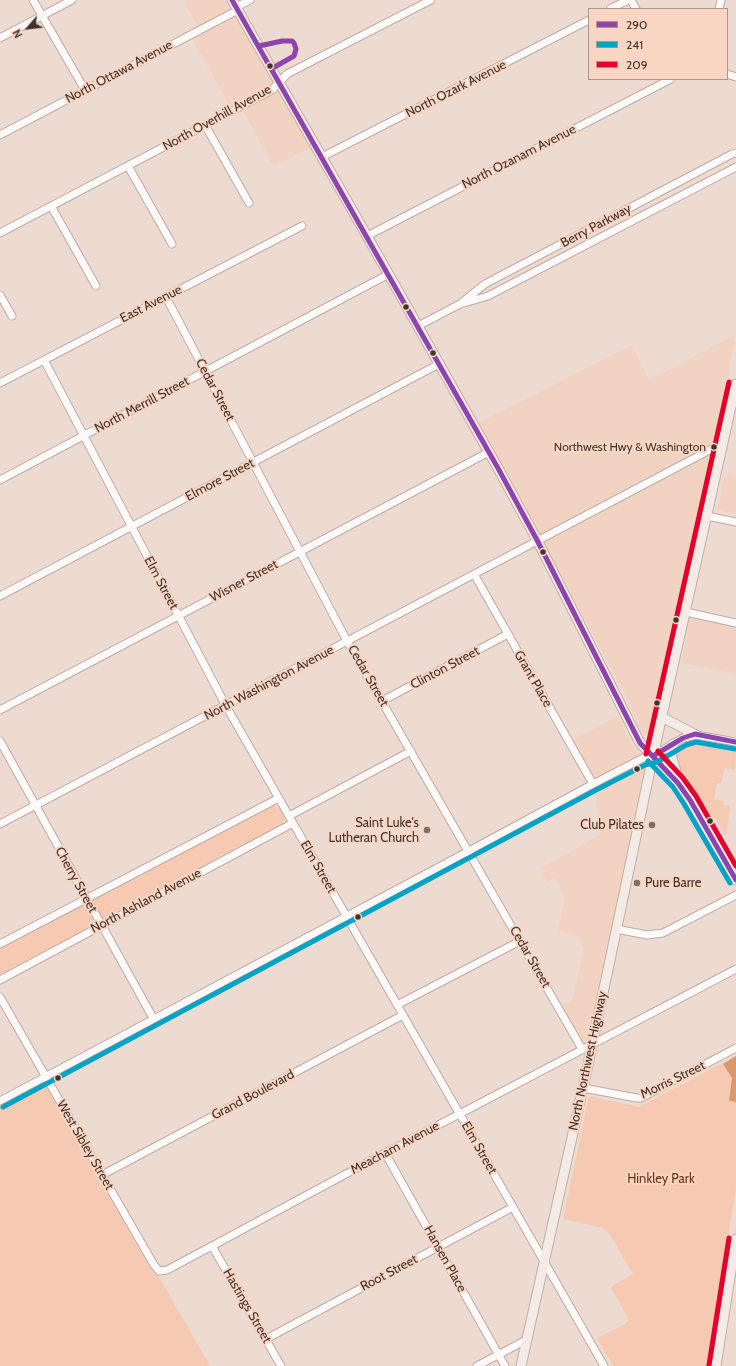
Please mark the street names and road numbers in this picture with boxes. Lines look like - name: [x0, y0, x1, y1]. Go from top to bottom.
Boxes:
- street label: North Ottawa Avenue: [63, 37, 175, 107]
- street label: North Ozark Avenue: [403, 57, 509, 121]
- street label: North Overhill Avenue: [160, 82, 274, 154]
- street label: North Ozanam Avenue: [459, 121, 579, 193]
- street label: Berry Parkway: [558, 201, 634, 251]
- street label: East Avenue: [117, 282, 185, 326]
- street label: Cedar Street: [192, 356, 238, 424]
- street label: North Merrill Street: [92, 373, 192, 437]
- street label: Elmore Street: [183, 455, 257, 505]
- street label: Elm Street: [140, 554, 182, 612]
- street label: Wisner Street: [207, 557, 281, 605]
- street label: North Washington Avenue: [202, 642, 336, 724]
- street label: Cedar Street: [344, 642, 392, 710]
- street label: Clinton Street: [408, 643, 482, 693]
- street label: Grant Place: [511, 648, 555, 710]
- street label: Elm Street: [297, 838, 339, 896]
- street label: Cherry Street: [52, 844, 100, 916]
- street label: North Ashland Avenue: [88, 865, 204, 937]
- street label: Cedar Street: [506, 923, 554, 991]
- street label: North Northwest Highway: [566, 990, 610, 1132]
- street label: Morris Street: [638, 1058, 708, 1102]
- street label: Grand Boulevard: [209, 1067, 297, 1123]
- street label: West Sibley Street: [53, 1097, 117, 1193]
- street label: Meacham Avenue: [348, 1118, 442, 1178]
- street label: Elm Street: [458, 1119, 500, 1177]
- street label: Hansen Place: [420, 1223, 470, 1295]
- street label: Root Street: [358, 1251, 420, 1295]
- street label: Hastings Street: [219, 1266, 275, 1346]

